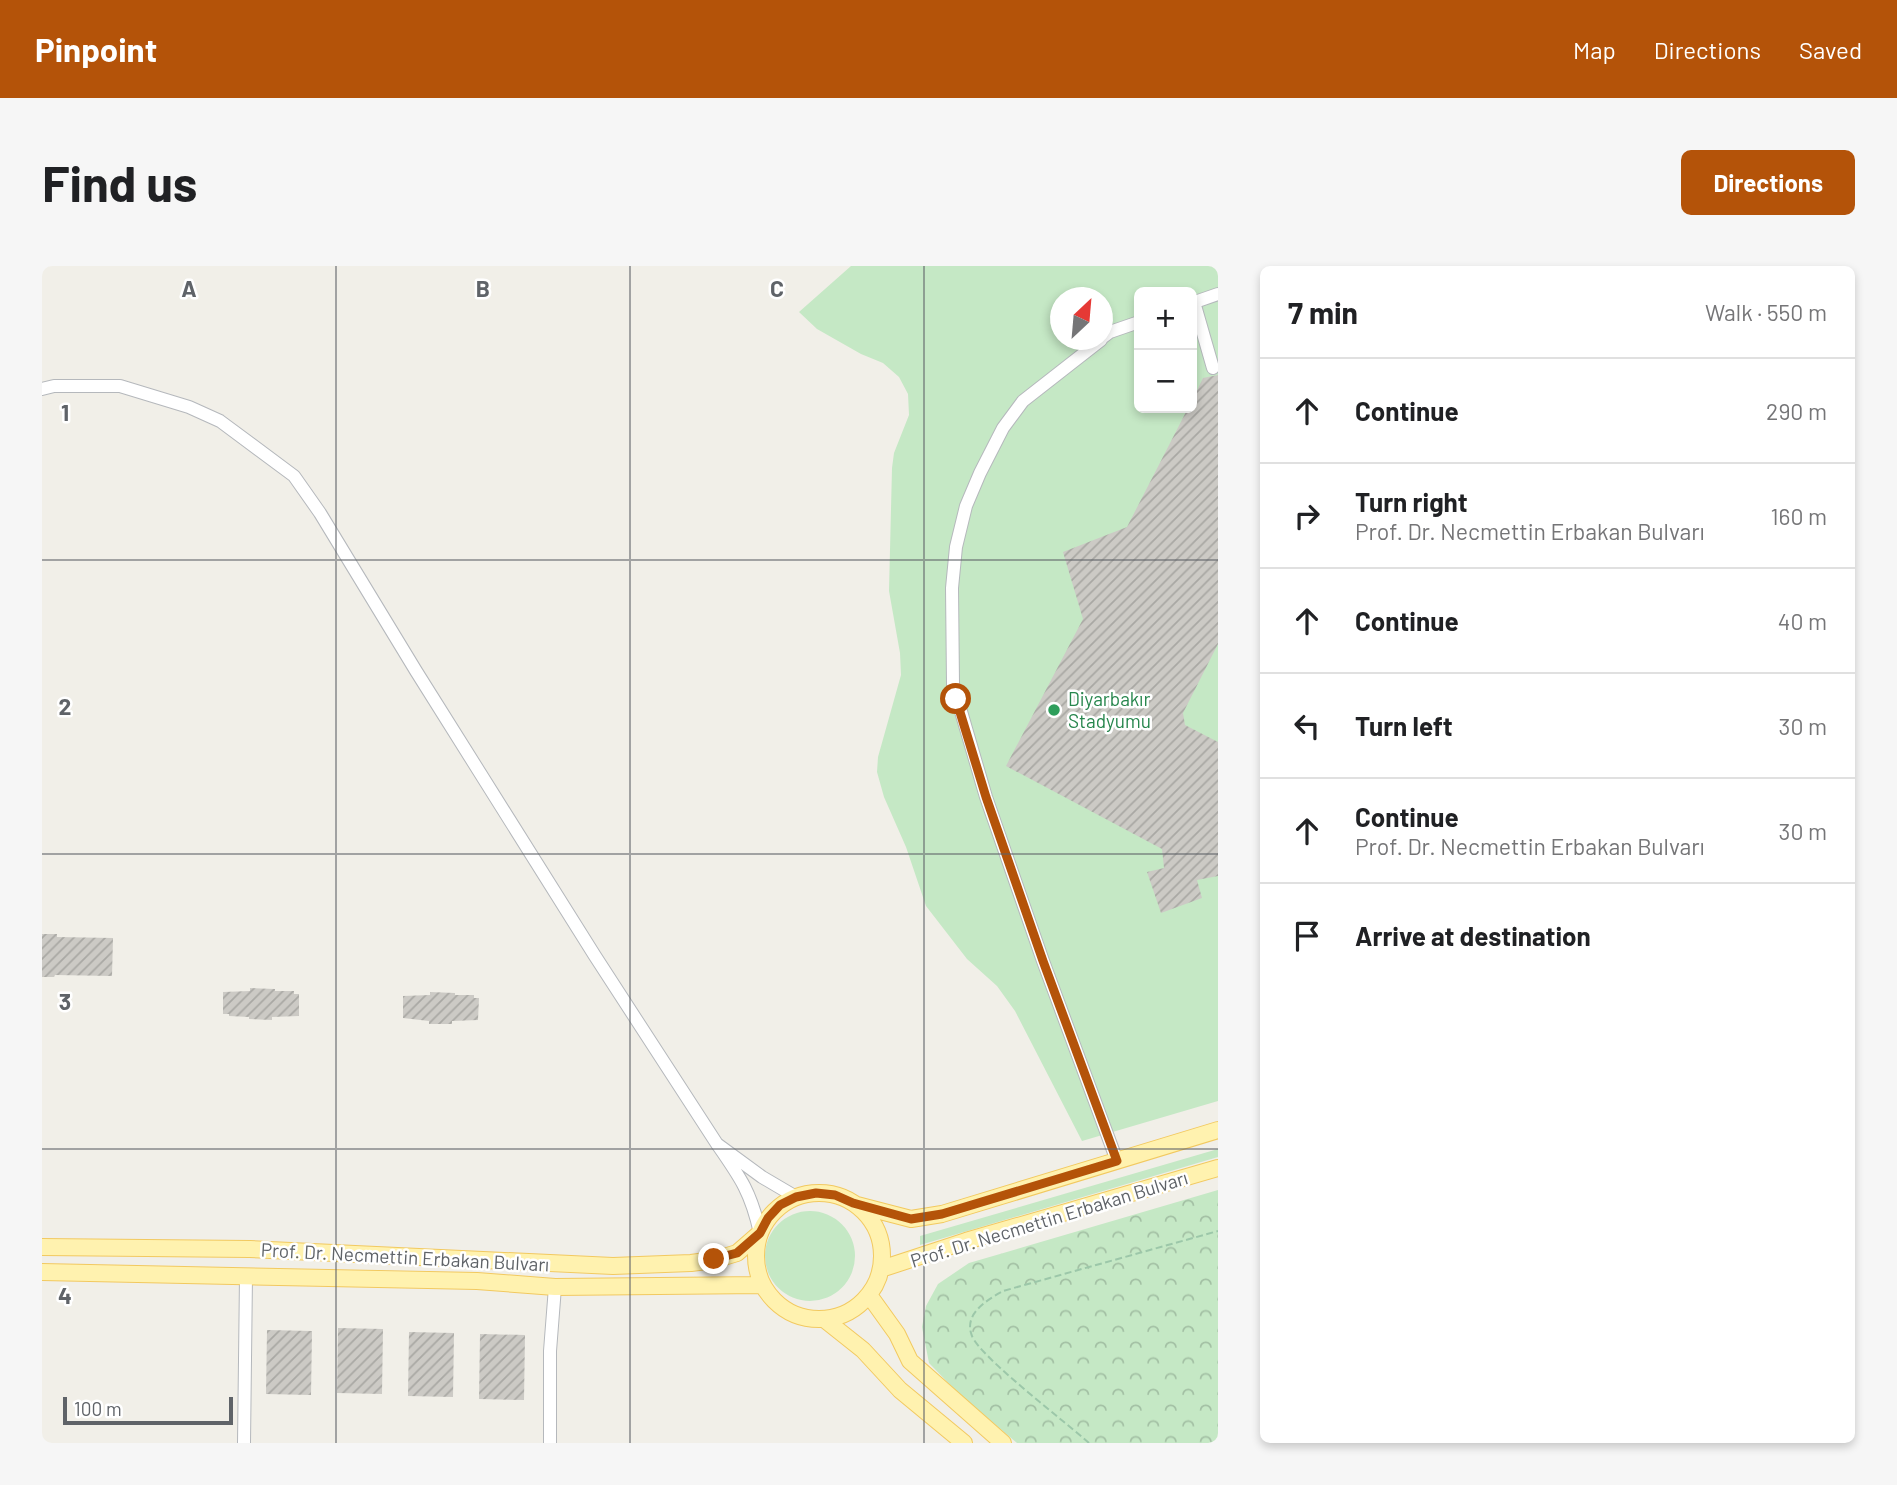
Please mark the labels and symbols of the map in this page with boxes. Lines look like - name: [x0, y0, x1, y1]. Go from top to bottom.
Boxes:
- text: A: [181, 274, 197, 302]
- text: B: [476, 274, 490, 302]
- text: C: [770, 274, 784, 302]
- north arrow: [1050, 287, 1113, 350]
- text: 1: [61, 398, 69, 426]
- route start: [940, 683, 971, 714]
- place label: Diyarbakır Stadyumu: [1068, 687, 1151, 732]
- text: 2: [59, 692, 71, 720]
- marker: Diyarbakır Stadyumu: [1046, 702, 1062, 718]
- text: 3: [59, 987, 71, 1015]
- street label: Prof. Dr. Necmettin Erbakan Bulvarı: [907, 1165, 1190, 1272]
- street label: Prof. Dr. Necmettin Erbakan Bulvarı: [260, 1237, 550, 1276]
- route end: [698, 1243, 729, 1274]
- text: 4: [58, 1281, 72, 1309]
- scale bar: [63, 1394, 233, 1426]

